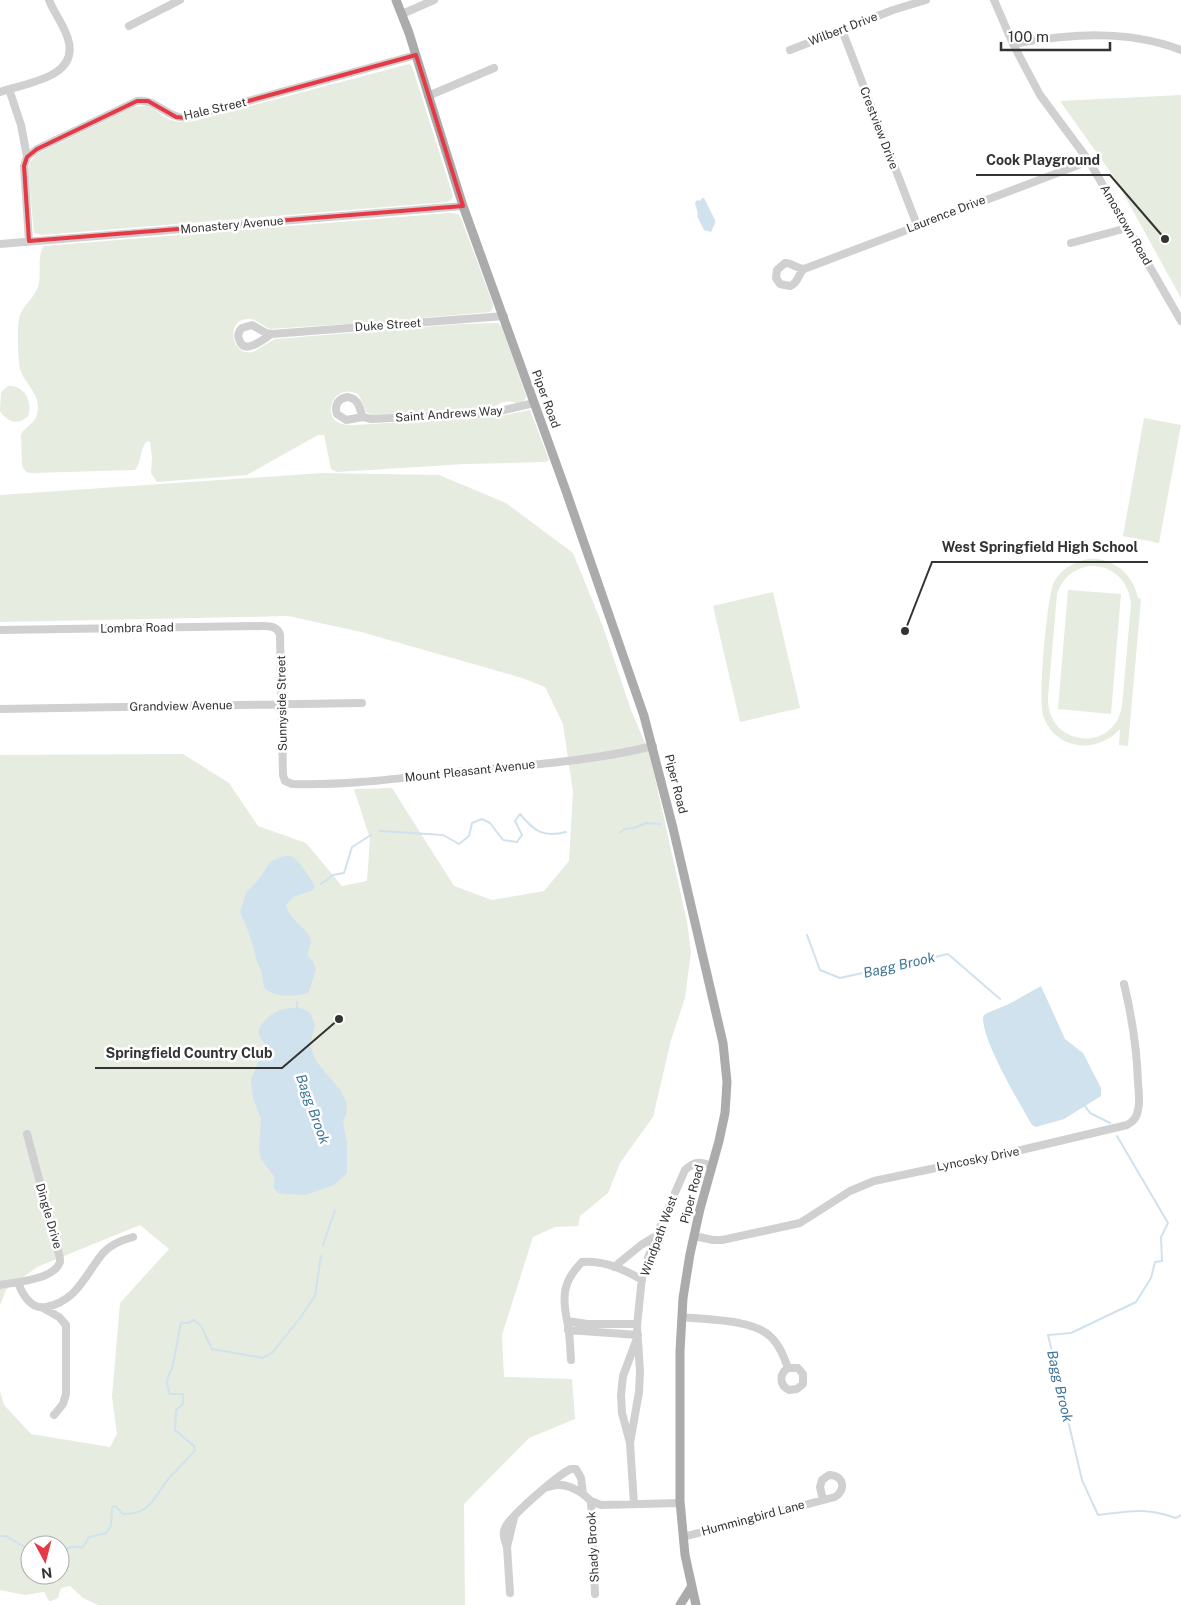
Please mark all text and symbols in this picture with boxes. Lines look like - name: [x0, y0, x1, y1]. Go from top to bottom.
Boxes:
- street label: Wilbert Drive: [806, 9, 880, 49]
- scale bar: [1001, 20, 1110, 52]
- text: 100 m: [1008, 28, 1049, 45]
- street label: Crestview Drive: [857, 85, 901, 171]
- street label: Hale Street: [182, 95, 248, 123]
- callout: Cook Playground: [976, 146, 1110, 175]
- text: Cook Playground: [986, 152, 1100, 168]
- street label: Amostown Road: [1097, 182, 1155, 268]
- street label: Laurence Drive: [904, 192, 988, 236]
- street label: Monastery Avenue: [180, 214, 284, 236]
- street label: Duke Street: [354, 316, 422, 334]
- street label: Piper Road: [529, 368, 563, 430]
- street label: Saint Andrews Way: [395, 403, 504, 425]
- callout: West Springfield High School: [932, 533, 1148, 562]
- text: West Springfield High School: [942, 539, 1139, 555]
- street label: Lombra Road: [100, 620, 174, 636]
- street label: Sunnyside Street: [274, 655, 290, 751]
- street label: Grandview Avenue: [129, 698, 233, 714]
- street label: Piper Road: [662, 753, 690, 815]
- street label: Mount Pleasant Avenue: [404, 757, 536, 785]
- water label: Bagg Brook: [861, 949, 937, 981]
- callout: Springfield Country Club: [95, 1039, 282, 1068]
- text: Springfield Country Club: [106, 1045, 272, 1061]
- water label: Bagg Brook: [293, 1072, 333, 1147]
- street label: Lyncosky Drive: [935, 1144, 1021, 1174]
- street label: Piper Road: [677, 1163, 707, 1225]
- street label: Dingle Drive: [33, 1182, 65, 1251]
- street label: Windpath West: [638, 1194, 680, 1278]
- water label: Bagg Brook: [1044, 1348, 1076, 1424]
- street label: Hummingbird Lane: [700, 1497, 806, 1539]
- street label: Shady Brook: [584, 1511, 602, 1583]
- north arrow: [20, 1535, 70, 1585]
- text: N: [40, 1564, 53, 1582]

